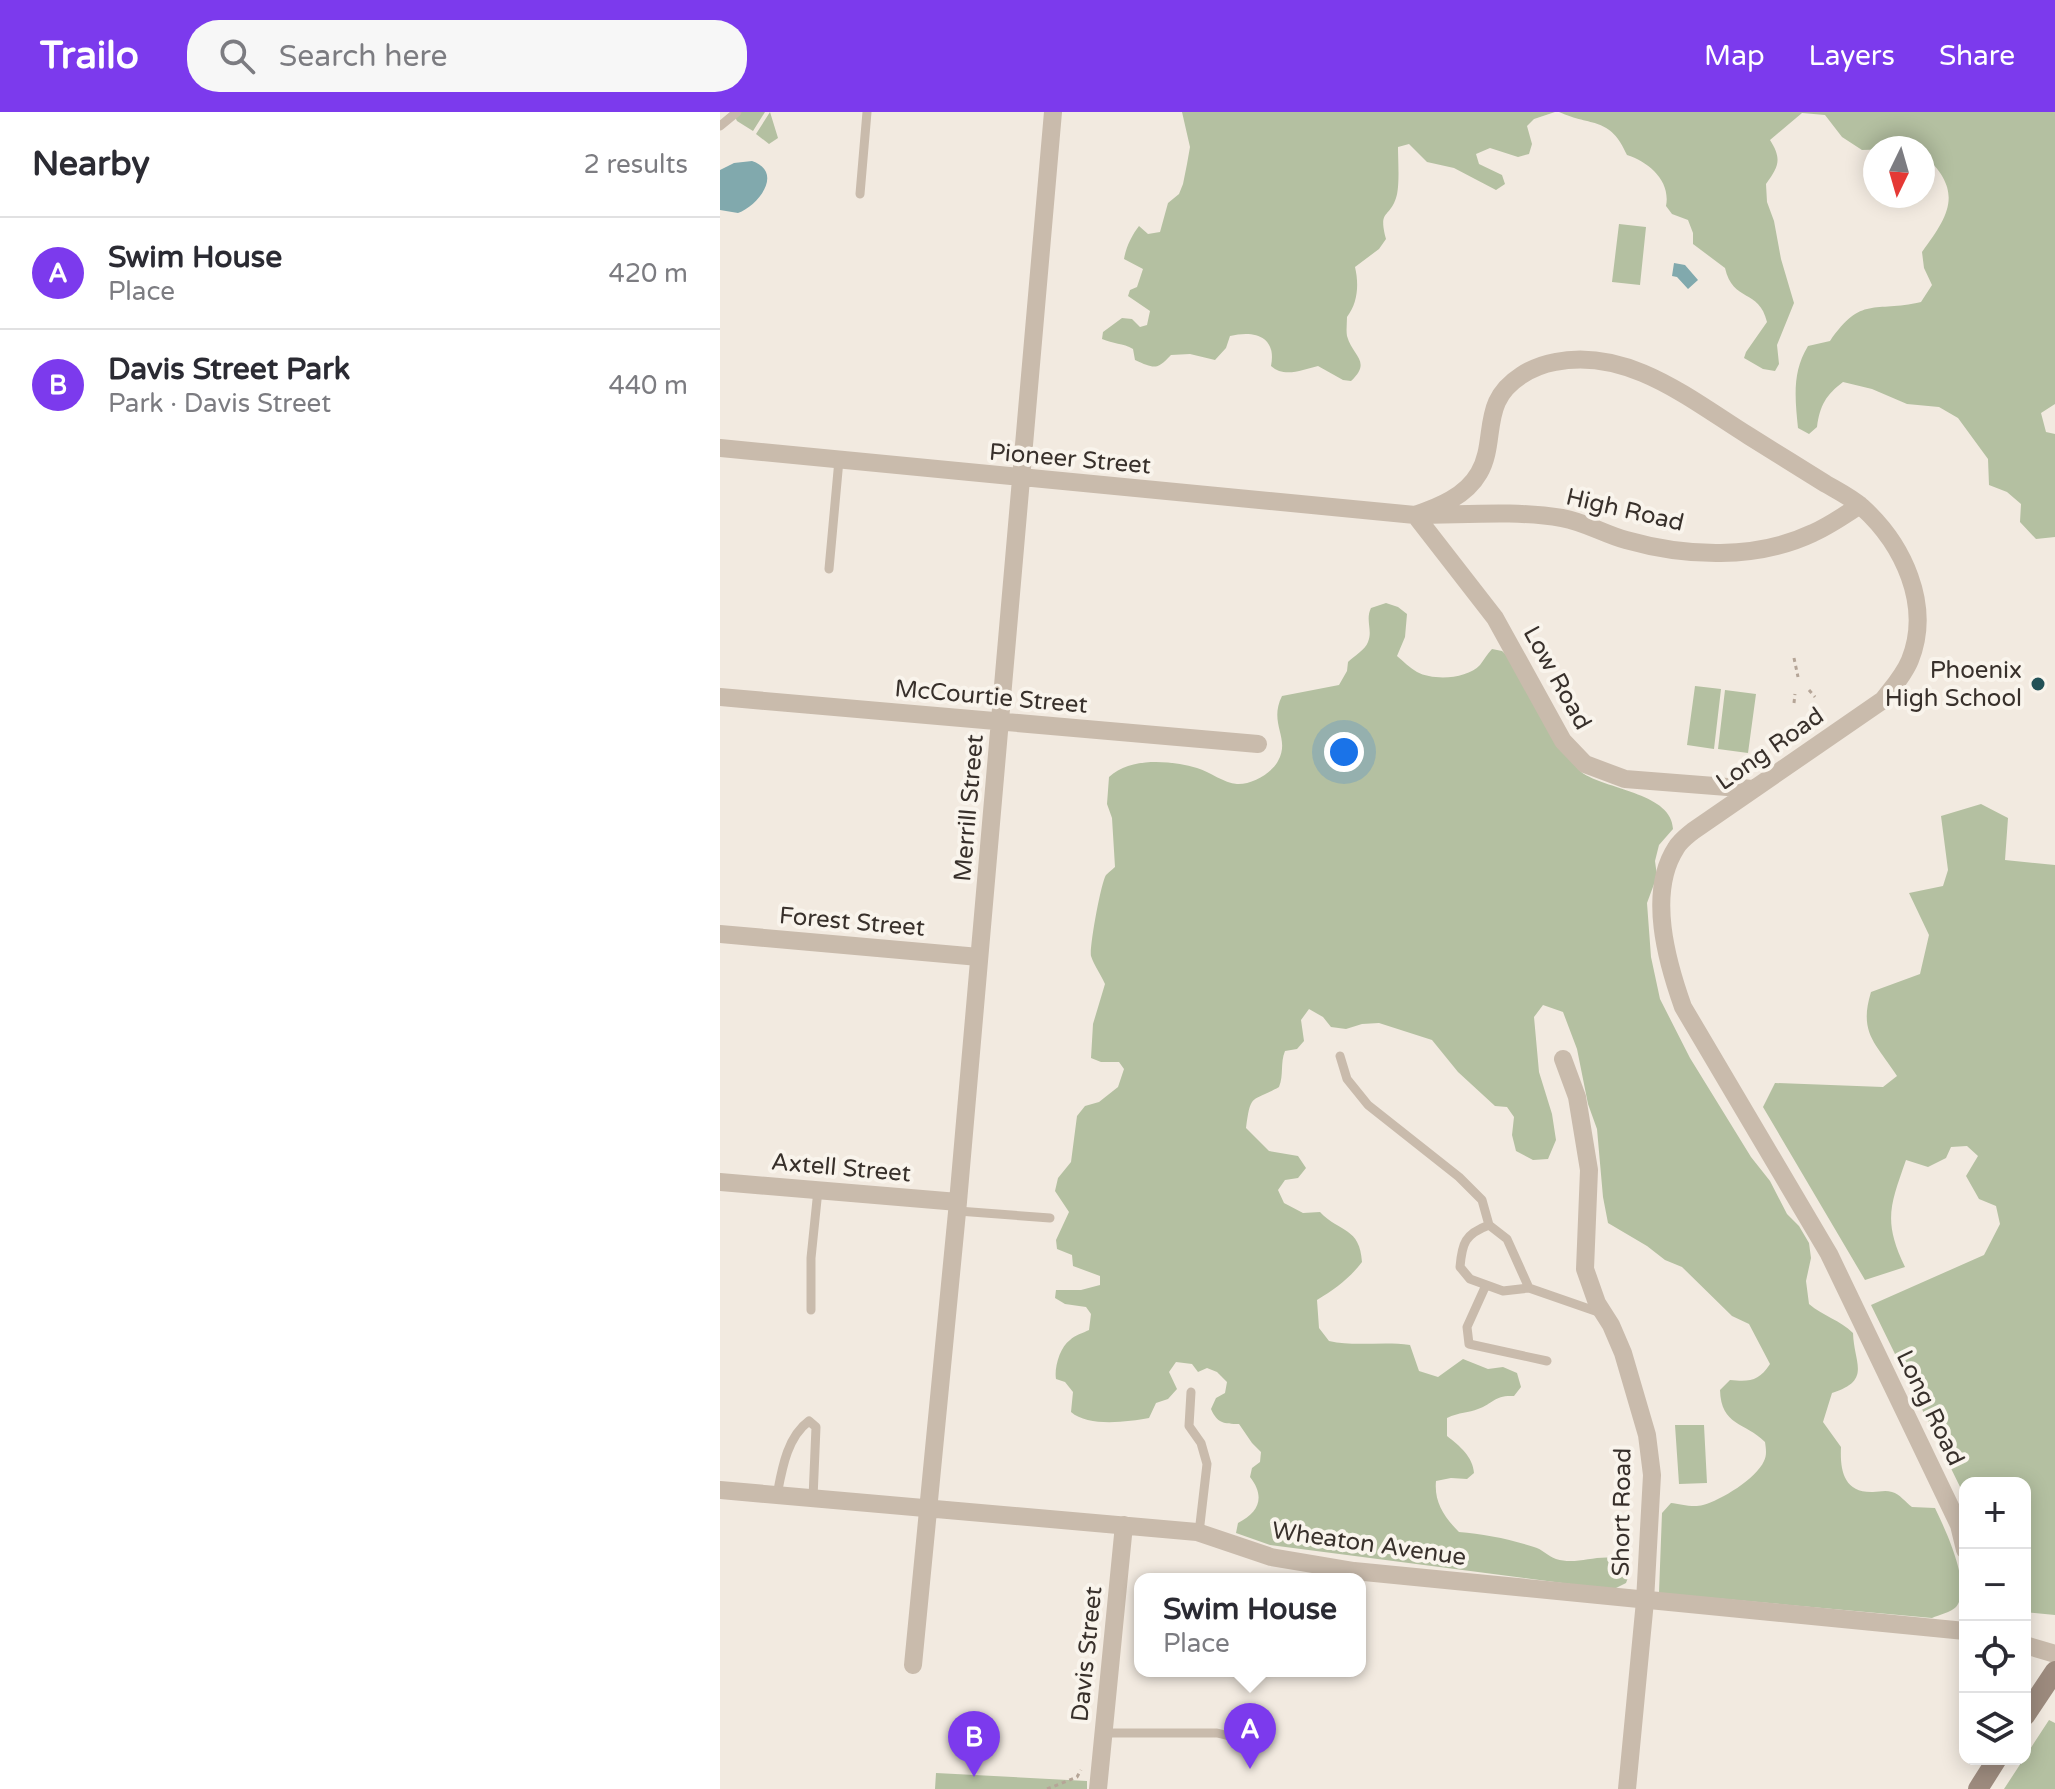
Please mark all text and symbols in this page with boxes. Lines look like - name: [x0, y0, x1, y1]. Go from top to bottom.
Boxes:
- search box: [187, 20, 747, 92]
- text: Trailo: [40, 33, 139, 79]
- icon: search: [215, 34, 259, 78]
- text: Search here: [279, 38, 448, 75]
- text: Map: [1704, 39, 1765, 73]
- text: Layers: [1809, 39, 1895, 73]
- text: Share: [1939, 39, 2015, 73]
- north arrow: [1863, 136, 1935, 208]
- text: Nearby: [32, 144, 150, 185]
- text: 2 results: [583, 149, 688, 180]
- text: Swim House: [108, 239, 282, 276]
- text: A: [48, 258, 68, 289]
- text: 420 m: [608, 258, 688, 289]
- text: Place: [108, 276, 175, 307]
- text: Davis Street Park: [108, 351, 350, 388]
- text: B: [49, 370, 67, 401]
- text: 440 m: [608, 370, 688, 401]
- text: Park · Davis Street: [108, 388, 331, 419]
- street label: Pioneer Street: [988, 437, 1152, 481]
- street label: High Road: [1563, 482, 1687, 538]
- street label: Low Road: [1517, 621, 1597, 735]
- place label: Phoenix High School: [1885, 656, 2022, 713]
- street label: McCourtie Street: [893, 674, 1089, 720]
- marker: Phoenix High School: [2029, 675, 2047, 693]
- street label: Long Road: [1711, 701, 1829, 797]
- your location: [1324, 732, 1364, 772]
- street label: Merrill Street: [948, 733, 990, 883]
- street label: Forest Street: [778, 901, 926, 943]
- street label: Axtell Street: [770, 1147, 912, 1189]
- street label: Long Road: [1890, 1346, 1970, 1470]
- street label: Short Road: [1606, 1447, 1638, 1577]
- map controls: [1959, 1477, 2031, 1765]
- button: +: [1959, 1477, 2031, 1549]
- street label: Wheaton Avenue: [1270, 1516, 1468, 1572]
- button: −: [1959, 1549, 2031, 1621]
- popup: [1134, 1573, 1366, 1677]
- street label: Davis Street: [1065, 1585, 1109, 1723]
- text: Swim House: [1163, 1591, 1337, 1628]
- button: locate: [1959, 1621, 2031, 1693]
- text: Place: [1163, 1628, 1230, 1659]
- button: layers: [1959, 1693, 2031, 1765]
- pin: A: [1224, 1703, 1276, 1769]
- pin: B: [948, 1711, 1000, 1777]

